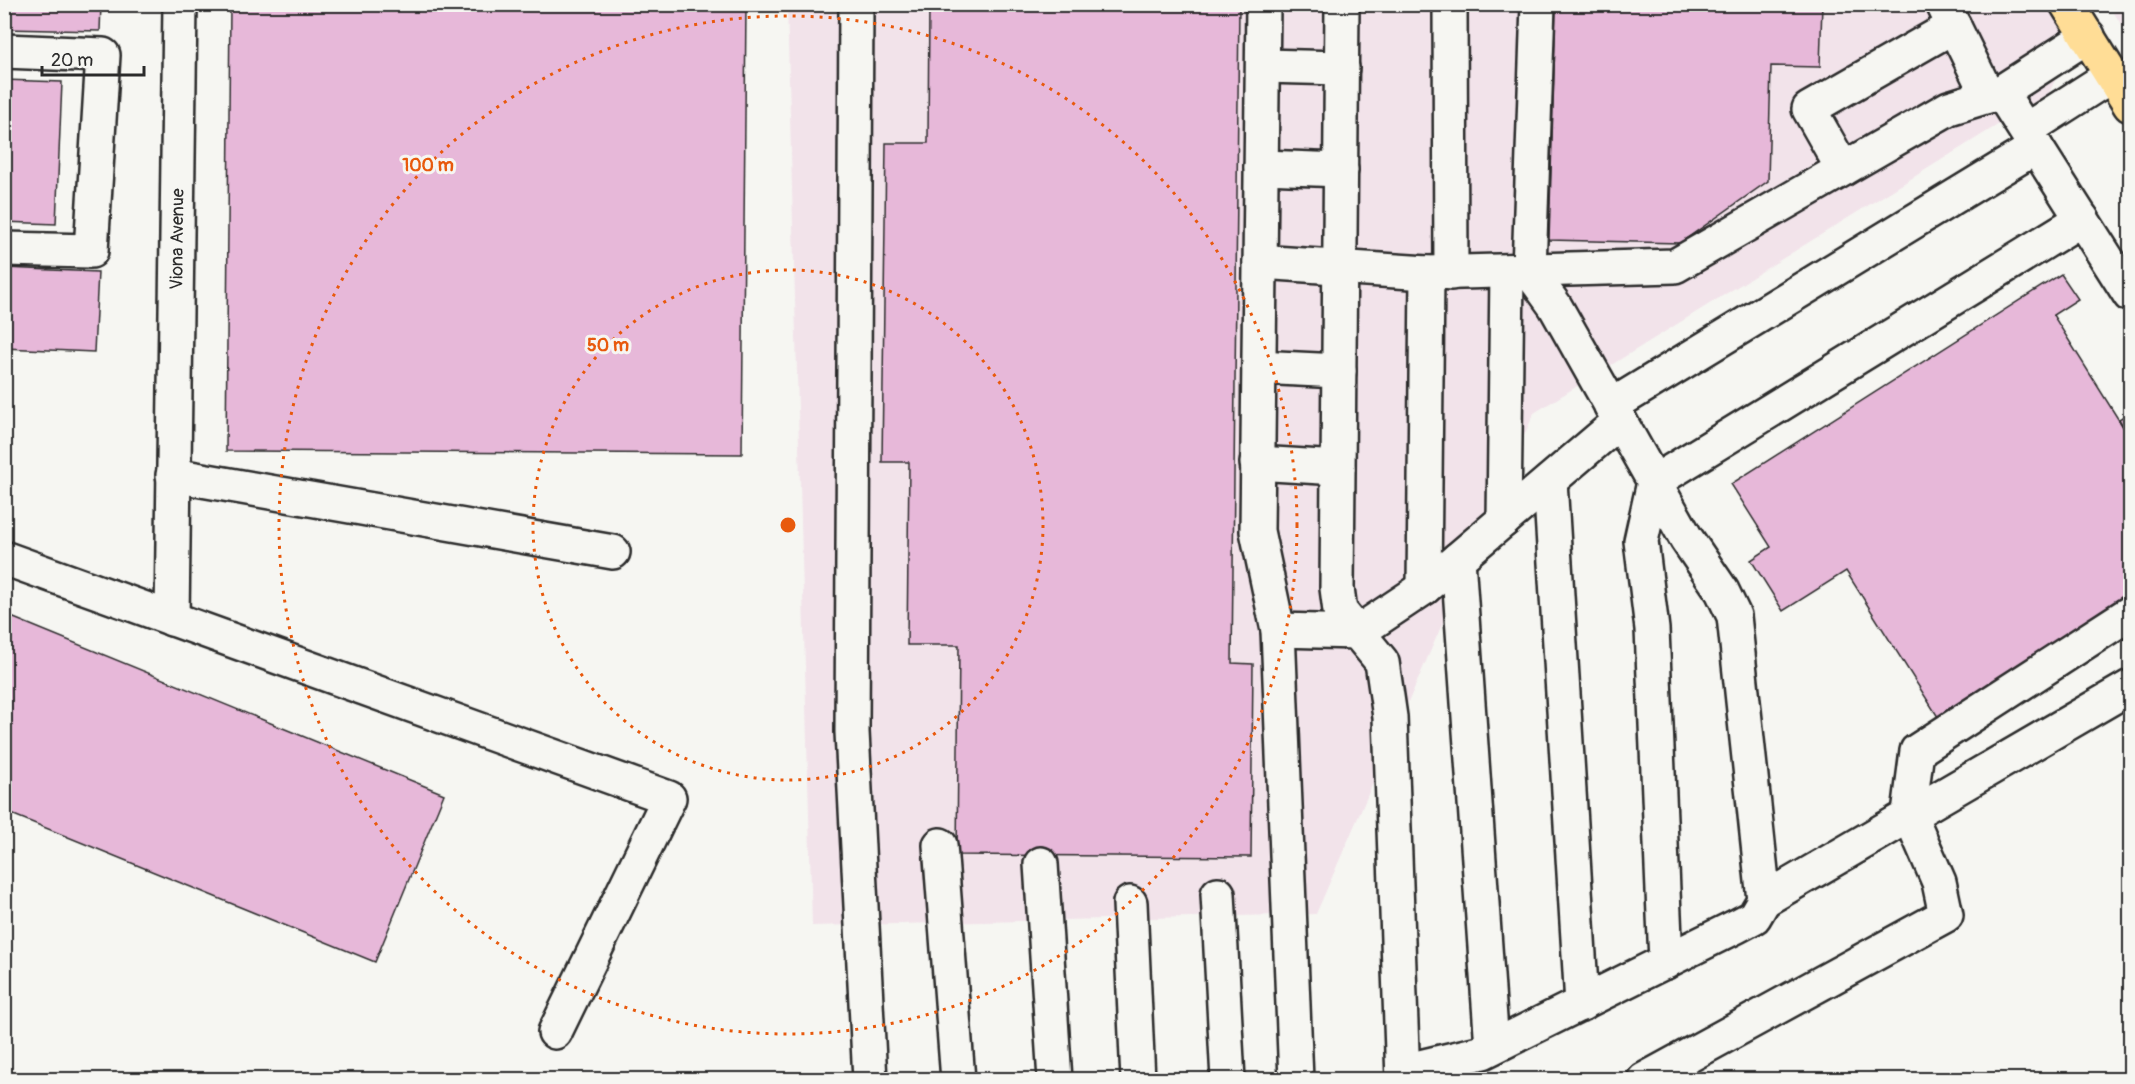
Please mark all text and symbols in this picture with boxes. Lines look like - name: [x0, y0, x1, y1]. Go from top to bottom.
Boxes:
- scale bar: [42, 39, 144, 77]
- text: 20 m: [51, 49, 93, 72]
- text: 100 m: [402, 154, 454, 177]
- street label: Viona Avenue: [165, 188, 189, 290]
- text: 50 m: [587, 334, 629, 357]
- centre of rings: [778, 515, 798, 535]

